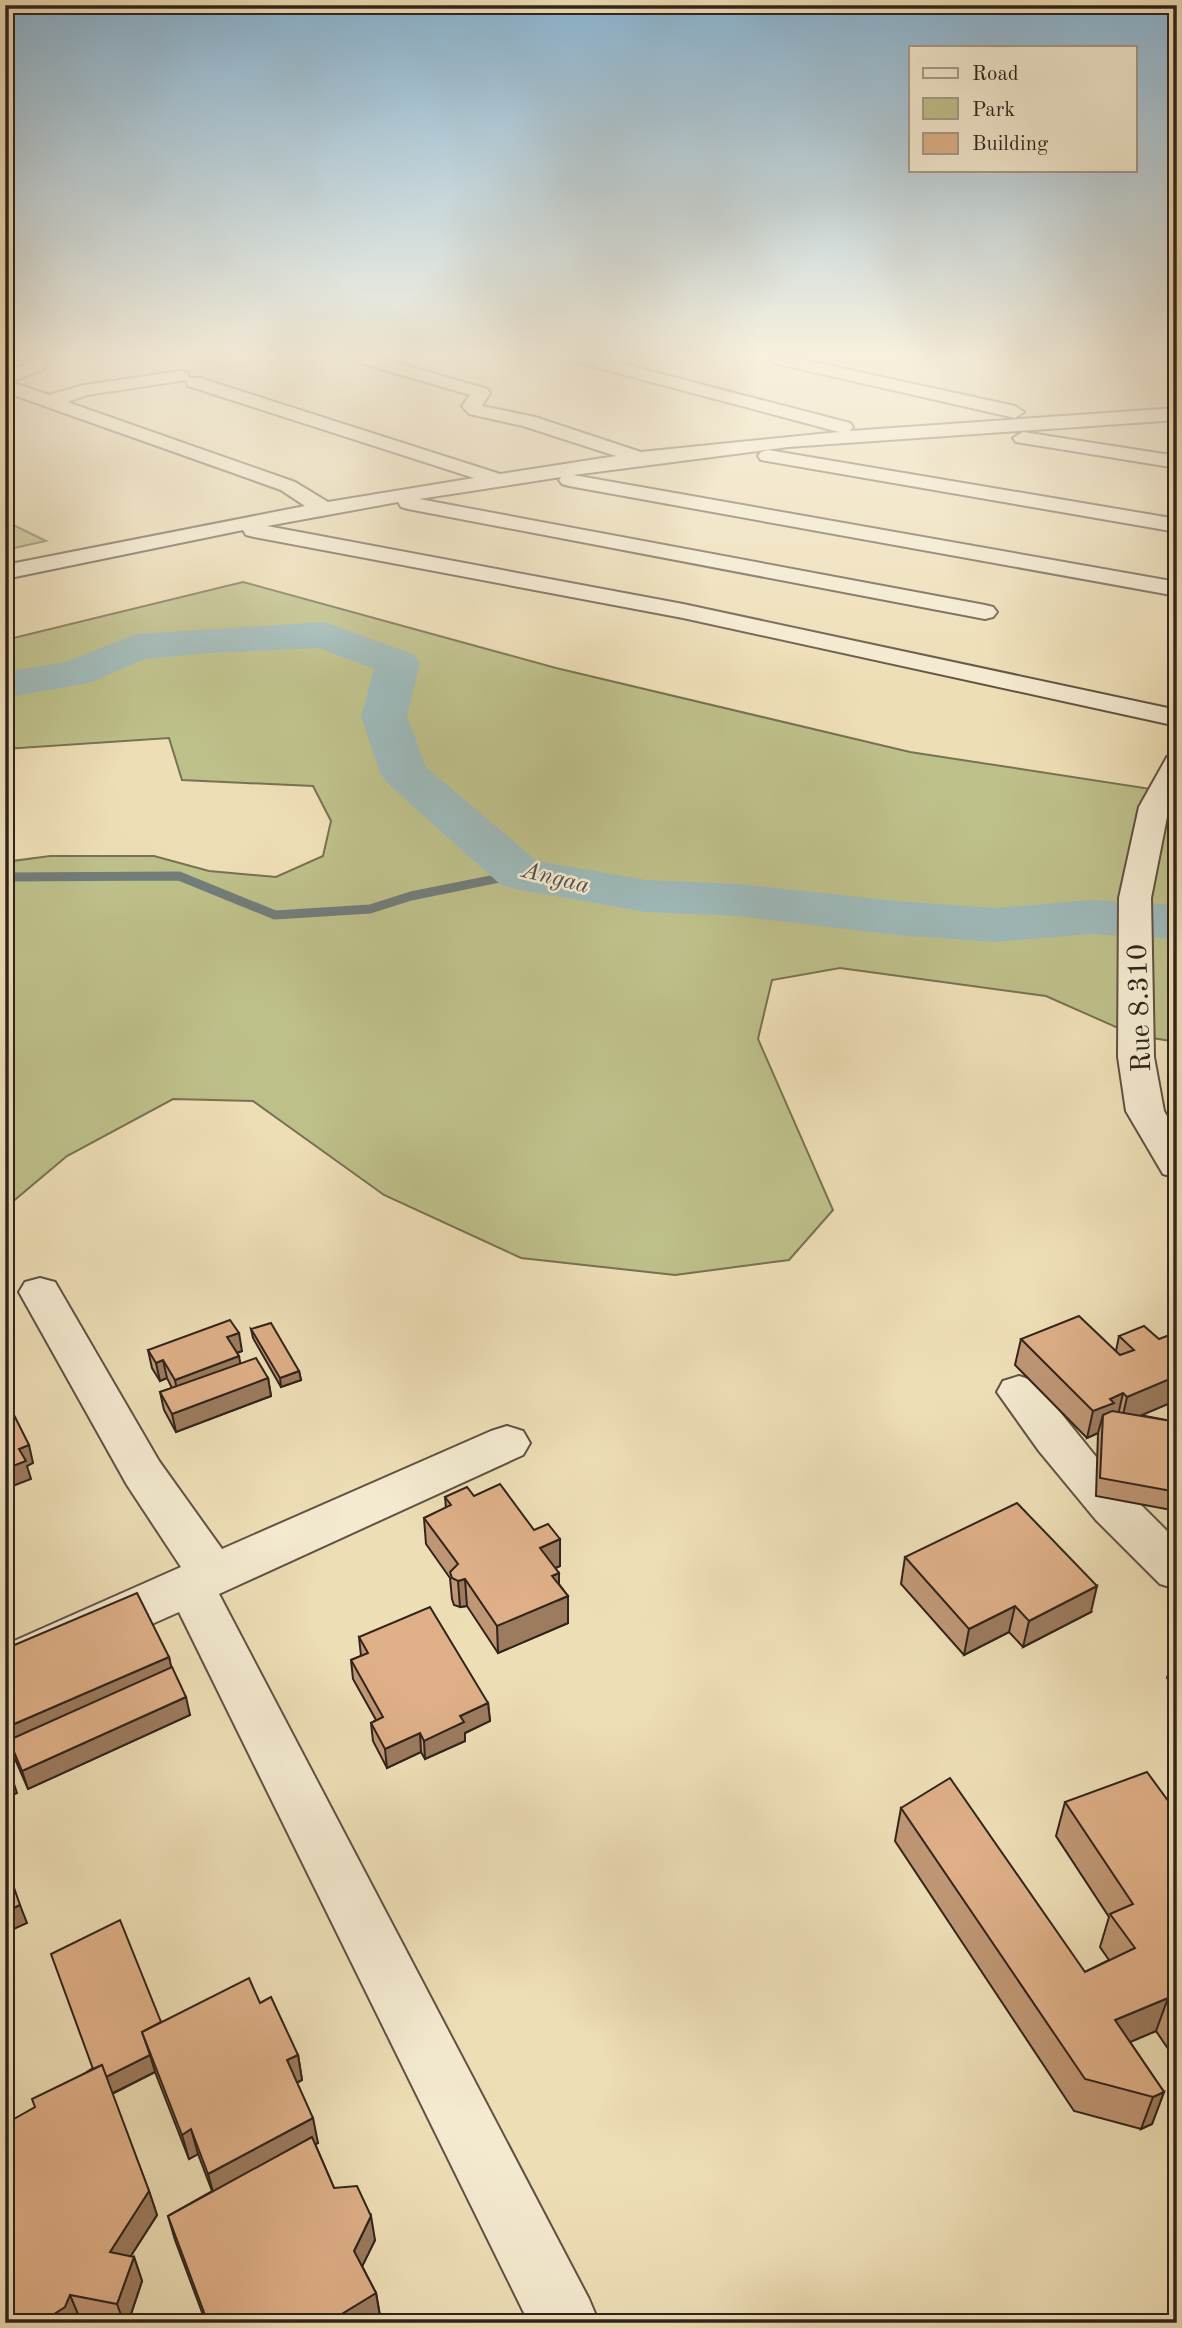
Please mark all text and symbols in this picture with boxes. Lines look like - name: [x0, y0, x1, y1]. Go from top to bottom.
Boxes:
- legend: [909, 46, 1136, 172]
- text: Road: [972, 64, 1019, 85]
- text: Park: [972, 100, 1015, 121]
- text: Building: [972, 134, 1049, 155]
- water label: Angaa: [517, 859, 592, 899]
- street label: Rue 8.310: [1125, 943, 1157, 1073]

